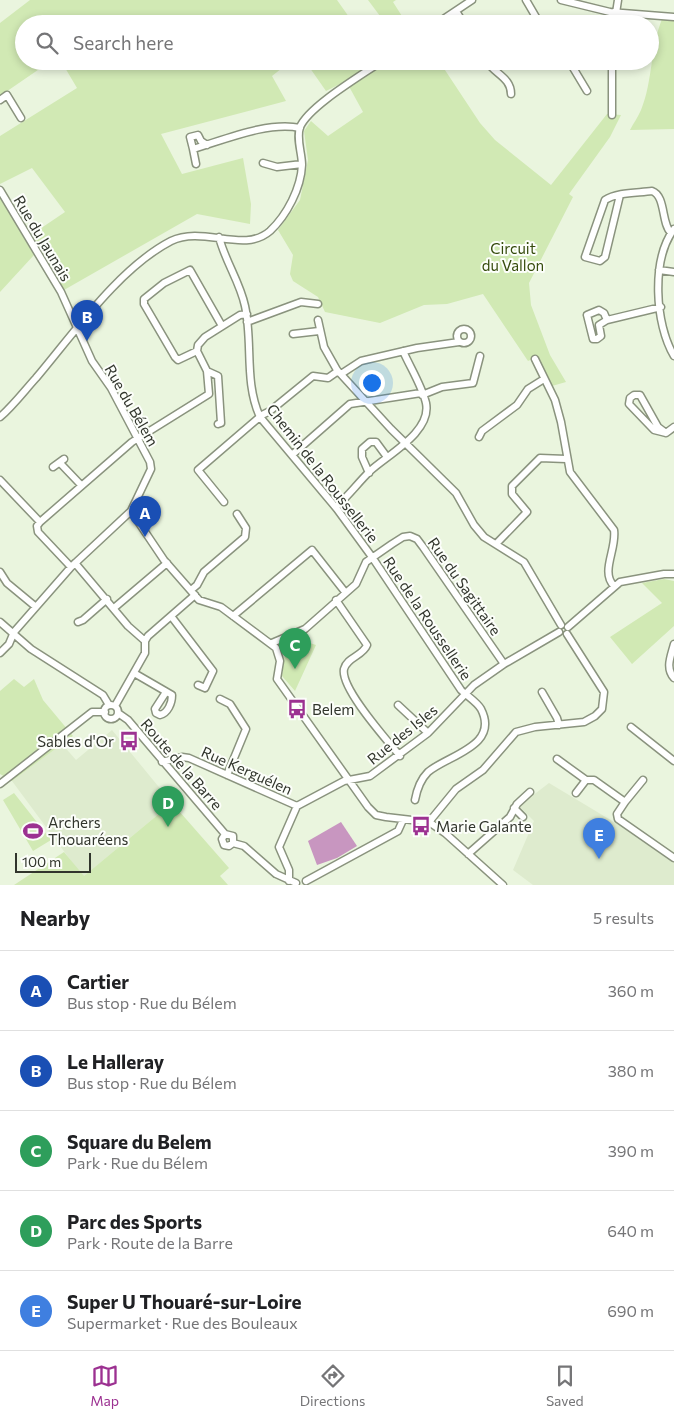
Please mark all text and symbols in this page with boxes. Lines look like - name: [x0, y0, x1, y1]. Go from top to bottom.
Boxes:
- search box: [15, 15, 659, 70]
- icon: search: [33, 29, 61, 57]
- text: Search here: [73, 31, 173, 54]
- street label: Rue du Jaunais: [10, 192, 76, 284]
- park label: Circuit du Vallon: [482, 239, 544, 274]
- pin: B: [71, 300, 103, 341]
- street label: Rue du Bélem: [101, 361, 163, 449]
- your location: [359, 370, 385, 396]
- street label: Chemin de la Roussellerie: [263, 400, 383, 546]
- pin: A: [129, 496, 161, 537]
- street label: Rue du Sagittaire: [425, 534, 505, 638]
- street label: Rue de la Roussellerie: [380, 553, 476, 683]
- pin: C: [279, 628, 311, 669]
- bus stop icon: Belem: [286, 698, 308, 720]
- place label: Belem: [312, 700, 354, 718]
- street label: Rue des Isles: [363, 700, 441, 768]
- street label: Route de la Barre: [138, 715, 227, 813]
- bus stop icon: Sables d'Or: [118, 730, 140, 752]
- place label: Sables d'Or: [37, 732, 114, 750]
- street label: Rue Kerguélen: [199, 742, 295, 798]
- pin: D: [152, 786, 184, 827]
- place label: Archers Thouaréens: [48, 813, 129, 848]
- bus stop icon: Marie Galante: [410, 815, 432, 837]
- place label: Marie Galante: [436, 817, 532, 835]
- pin: E: [583, 818, 615, 859]
- sports icon: Archers Thouaréens: [22, 820, 44, 842]
- scale bar: [15, 850, 91, 873]
- text: 100 m: [22, 853, 61, 870]
- text: Nearby: [20, 905, 90, 930]
- text: 5 results: [593, 908, 654, 927]
- text: Cartier: [67, 970, 129, 993]
- text: A: [30, 981, 42, 1000]
- text: 360 m: [608, 981, 654, 1000]
- text: Bus stop · Rue du Bélem: [67, 993, 237, 1012]
- text: Le Halleray: [67, 1050, 164, 1073]
- text: B: [31, 1061, 41, 1080]
- text: 380 m: [608, 1061, 654, 1080]
- text: Bus stop · Rue du Bélem: [67, 1073, 237, 1092]
- text: Square du Belem: [67, 1130, 212, 1153]
- text: C: [31, 1141, 41, 1160]
- text: 390 m: [608, 1141, 654, 1160]
- text: Park · Rue du Bélem: [67, 1153, 208, 1172]
- text: Parc des Sports: [67, 1210, 202, 1233]
- text: D: [30, 1221, 42, 1240]
- text: 640 m: [607, 1221, 654, 1240]
- text: Park · Route de la Barre: [67, 1233, 233, 1252]
- text: Super U Thouaré-sur-Loire: [67, 1290, 301, 1313]
- text: E: [31, 1301, 41, 1320]
- text: 690 m: [607, 1301, 654, 1320]
- text: Supermarket · Rue des Bouleaux: [67, 1313, 298, 1332]
- tab: Map: [90, 1362, 119, 1409]
- tab: Directions: [300, 1362, 365, 1409]
- tab: Saved: [546, 1362, 584, 1409]

